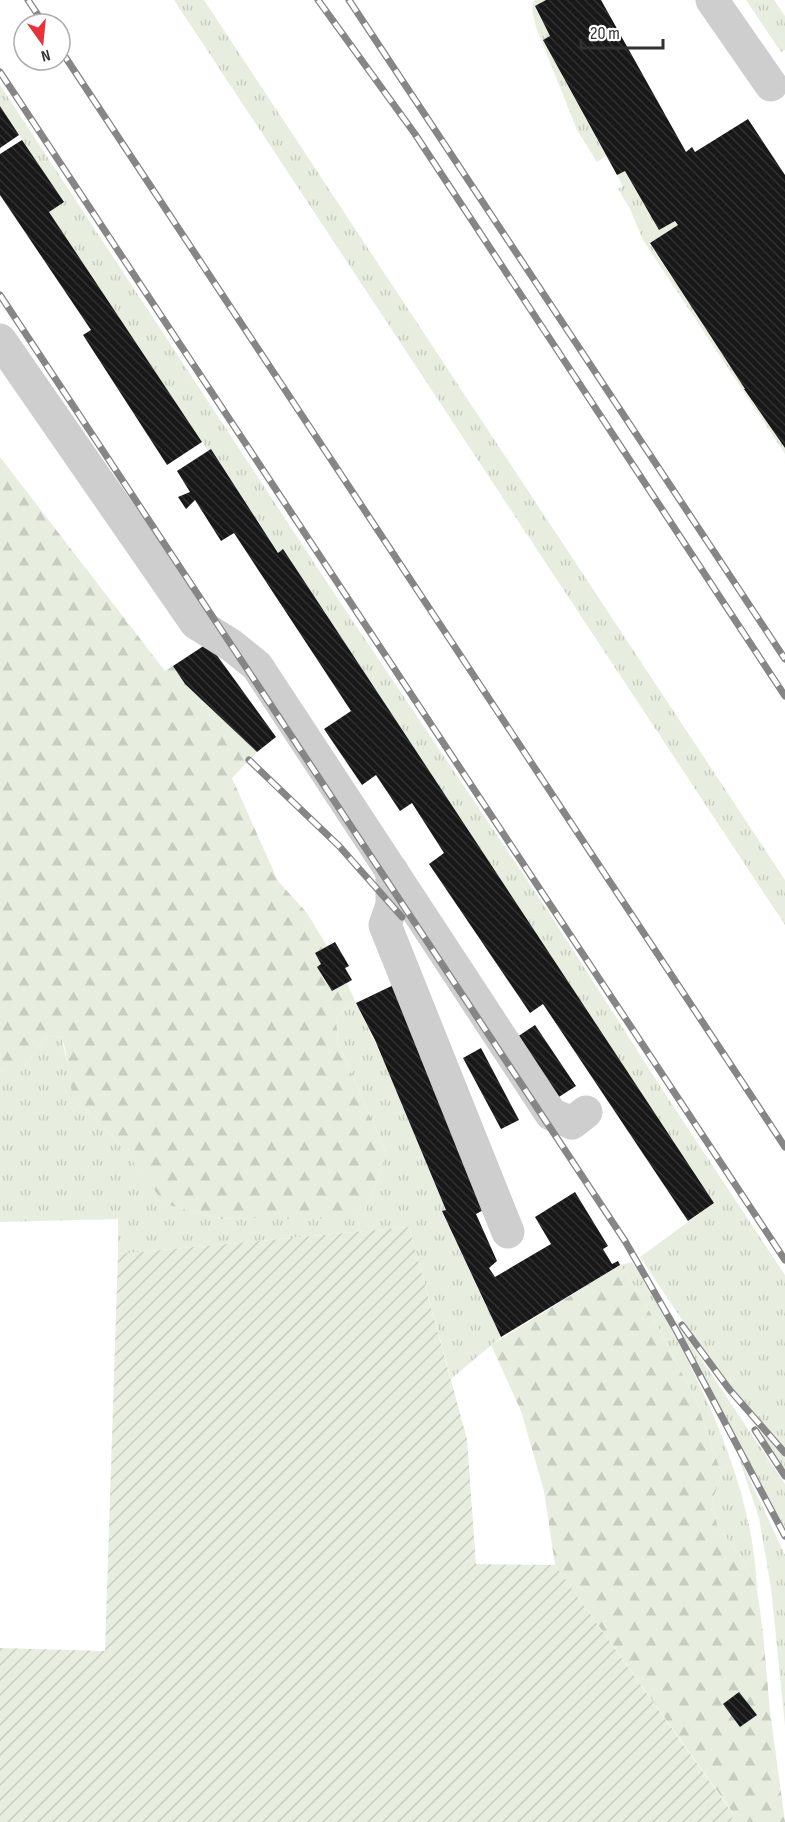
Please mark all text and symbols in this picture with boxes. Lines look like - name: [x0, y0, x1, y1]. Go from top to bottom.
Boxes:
- north arrow: [12, 12, 72, 72]
- scale bar: [581, 12, 664, 50]
- text: 20 m: [590, 23, 620, 44]
- text: N: [39, 45, 52, 65]

